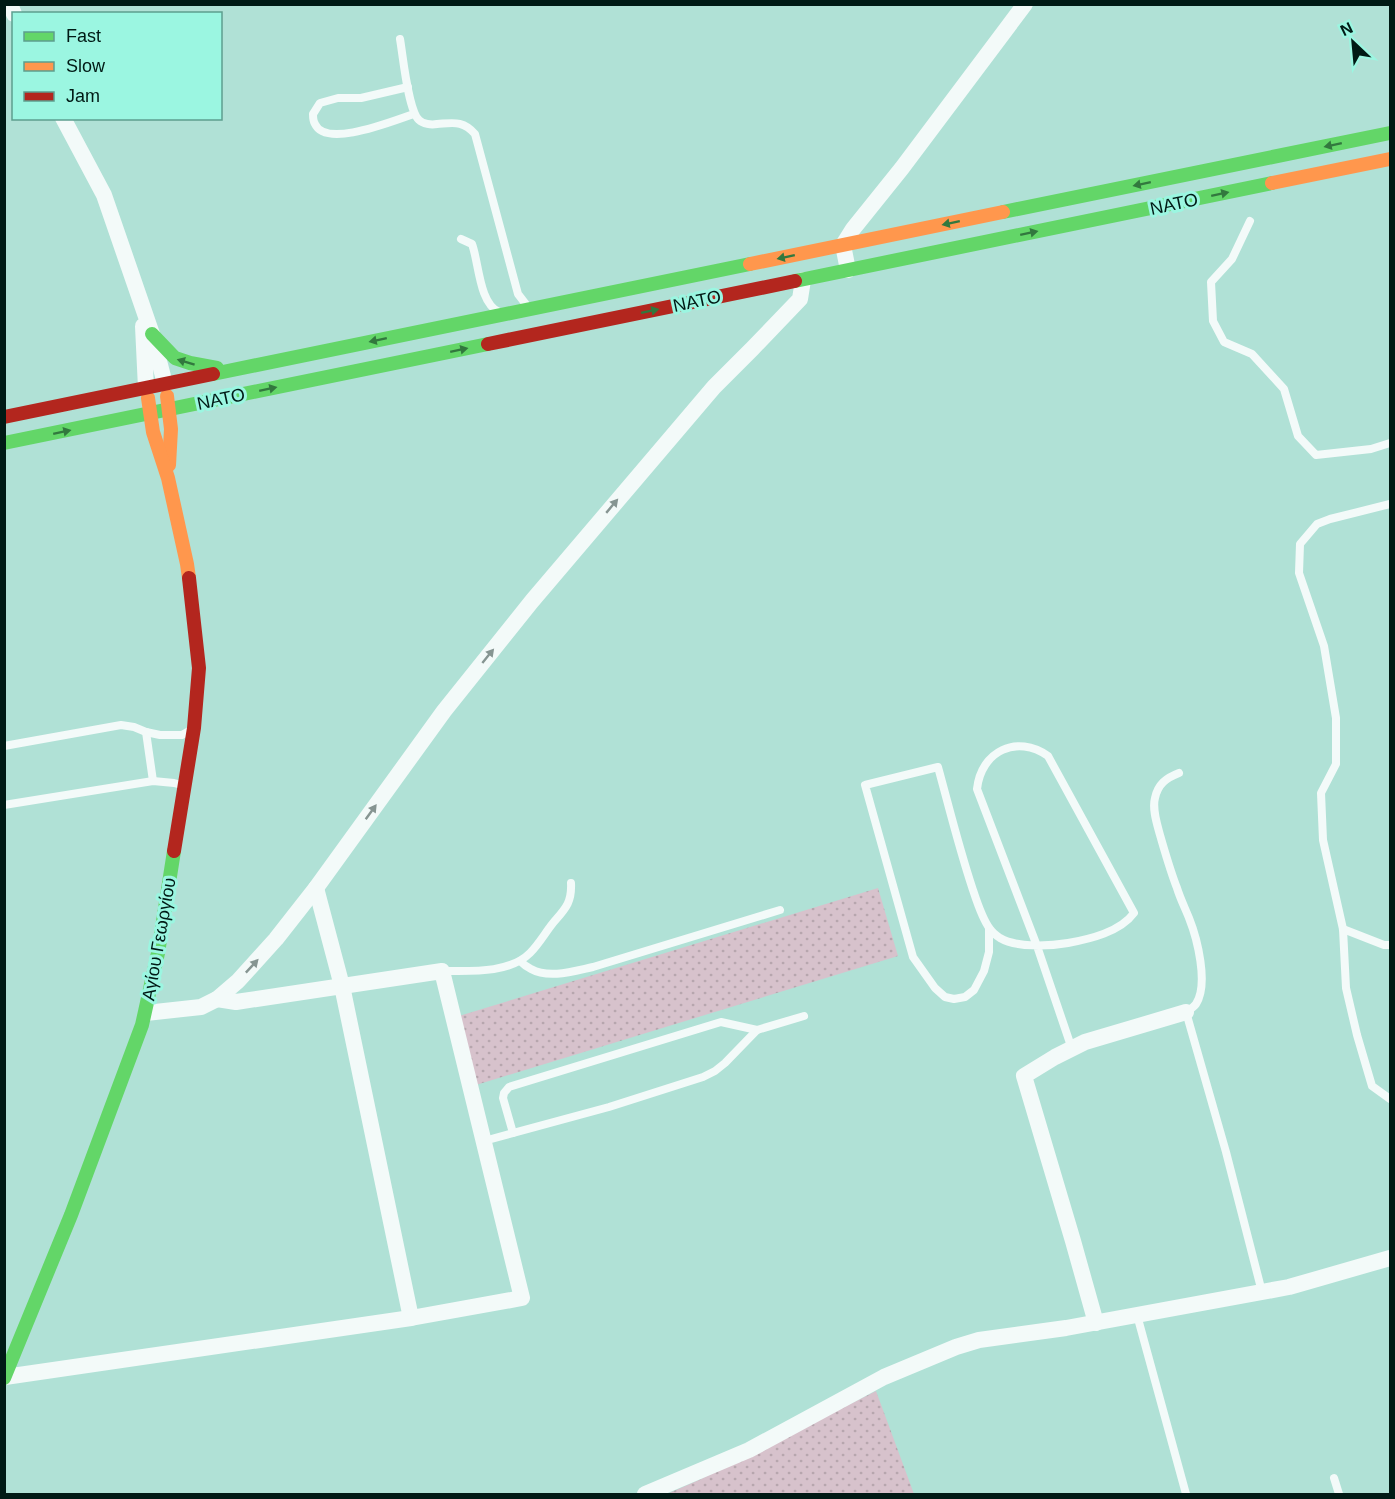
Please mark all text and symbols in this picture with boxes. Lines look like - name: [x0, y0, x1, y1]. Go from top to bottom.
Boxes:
- legend: [12, 12, 222, 120]
- north arrow: [1323, 12, 1383, 72]
- text: N: [1338, 19, 1356, 39]
- text: Fast: [66, 26, 101, 46]
- text: Slow: [66, 56, 106, 76]
- text: Jam: [66, 86, 100, 106]
- one-way arrow: [1323, 141, 1342, 150]
- one-way arrow: [1132, 180, 1151, 189]
- street label: ΝΑΤΟ: [1148, 189, 1200, 219]
- one-way arrow: [1211, 189, 1230, 198]
- one-way arrow: [941, 219, 960, 228]
- one-way arrow: [1020, 228, 1039, 237]
- one-way arrow: [776, 253, 795, 262]
- street label: ΝΑΤΟ: [671, 286, 723, 316]
- one-way arrow: [641, 306, 660, 315]
- one-way arrow: [369, 336, 388, 345]
- one-way arrow: [450, 345, 469, 354]
- one-way arrow: [177, 357, 195, 366]
- street label: ΝΑΤΟ: [195, 384, 247, 414]
- one-way arrow: [259, 384, 278, 393]
- one-way arrow: [53, 426, 71, 436]
- one-way arrow: [606, 498, 619, 514]
- one-way arrow: [482, 649, 494, 664]
- one-way arrow: [365, 804, 376, 820]
- street label: Αγίου Γεωργίου: [138, 876, 180, 1002]
- one-way arrow: [244, 959, 258, 973]

